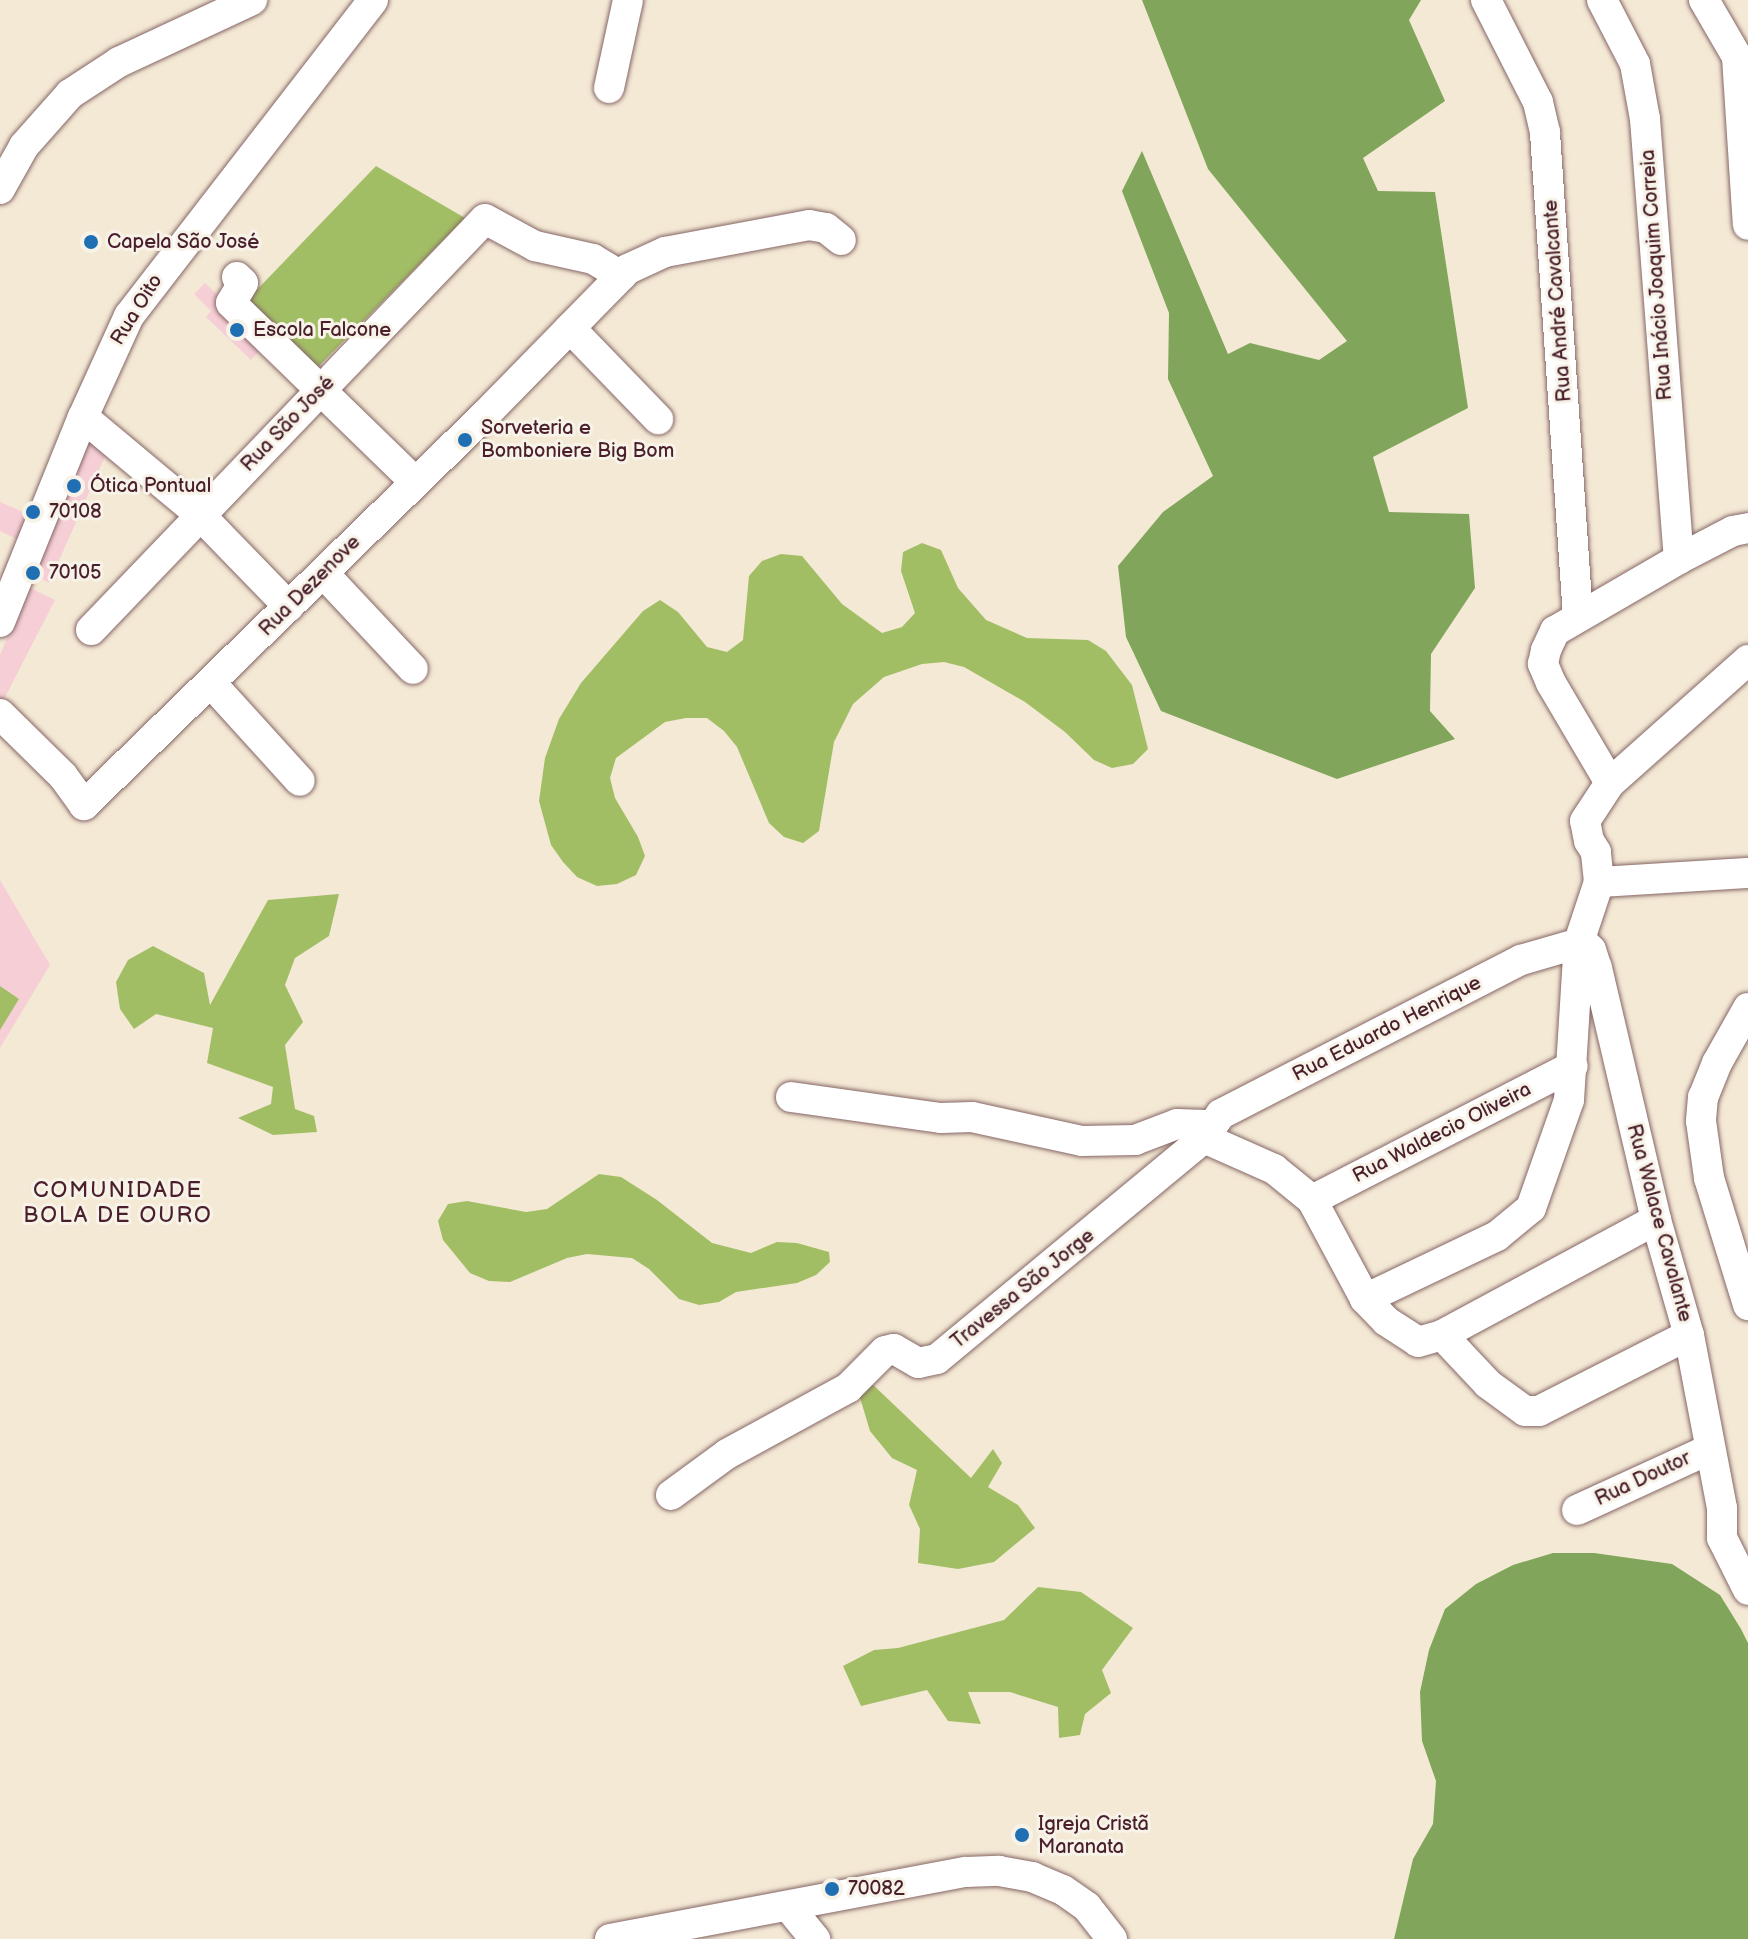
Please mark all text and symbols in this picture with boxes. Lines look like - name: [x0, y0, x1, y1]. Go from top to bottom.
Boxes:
- street label: Rua Inácio Joaquim Correia: [1636, 148, 1678, 402]
- street label: Rua André Cavalcante: [1539, 199, 1577, 403]
- place label: Capela São José: [107, 230, 261, 254]
- marker: Capela São José: [82, 233, 100, 251]
- street label: Rua Oito: [106, 270, 168, 350]
- place label: Escola Falcone: [253, 318, 391, 342]
- marker: Escola Falcone: [228, 321, 246, 339]
- street label: Rua São José: [236, 370, 340, 478]
- place label: Sorveteria e Bomboniere Big Bom: [481, 416, 674, 463]
- marker: Sorveteria e Bomboniere Big Bom: [456, 431, 474, 449]
- place label: Ótica Pontual: [90, 474, 211, 498]
- marker: Ótica Pontual: [65, 477, 83, 495]
- place label: 70108: [49, 500, 102, 524]
- marker: 70108: [24, 503, 42, 521]
- street label: Rua Dezenove: [254, 530, 366, 642]
- place label: 70105: [49, 561, 102, 585]
- marker: 70105: [24, 564, 42, 582]
- street label: Rua Eduardo Henrique: [1289, 971, 1485, 1087]
- street label: Rua Waldecio Oliveira: [1348, 1077, 1536, 1189]
- street label: Rua Walace Cavalante: [1621, 1121, 1697, 1325]
- district label: COMUNIDADE BOLA DE OURO: [23, 1177, 213, 1228]
- street label: Travessa São Jorge: [946, 1223, 1100, 1355]
- street label: Rua Doutor: [1591, 1446, 1695, 1512]
- place label: Igreja Cristã Maranata: [1038, 1812, 1149, 1859]
- marker: Igreja Cristã Maranata: [1013, 1826, 1031, 1844]
- place label: 70082: [848, 1877, 905, 1901]
- marker: 70082: [823, 1880, 841, 1898]

